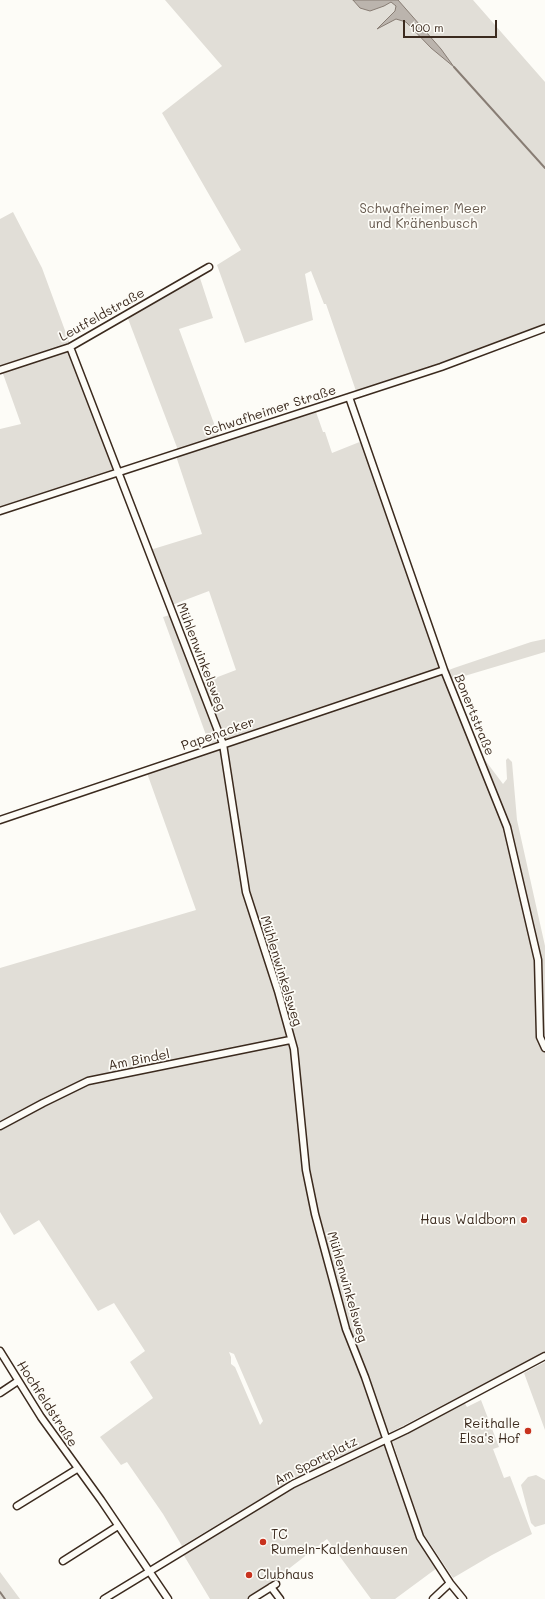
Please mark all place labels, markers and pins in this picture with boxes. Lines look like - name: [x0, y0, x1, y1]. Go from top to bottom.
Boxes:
- place label: Haus Waldborn: [420, 1212, 516, 1228]
- marker: Haus Waldborn: [519, 1215, 529, 1225]
- place label: Reithalle Elsa's Hof: [459, 1416, 520, 1447]
- marker: Reithalle Elsa's Hof: [523, 1426, 533, 1436]
- place label: TC Rumeln-Kaldenhausen: [271, 1527, 408, 1558]
- marker: TC Rumeln-Kaldenhausen: [258, 1537, 268, 1547]
- place label: Clubhaus: [257, 1567, 314, 1583]
- marker: Clubhaus: [244, 1570, 254, 1580]

